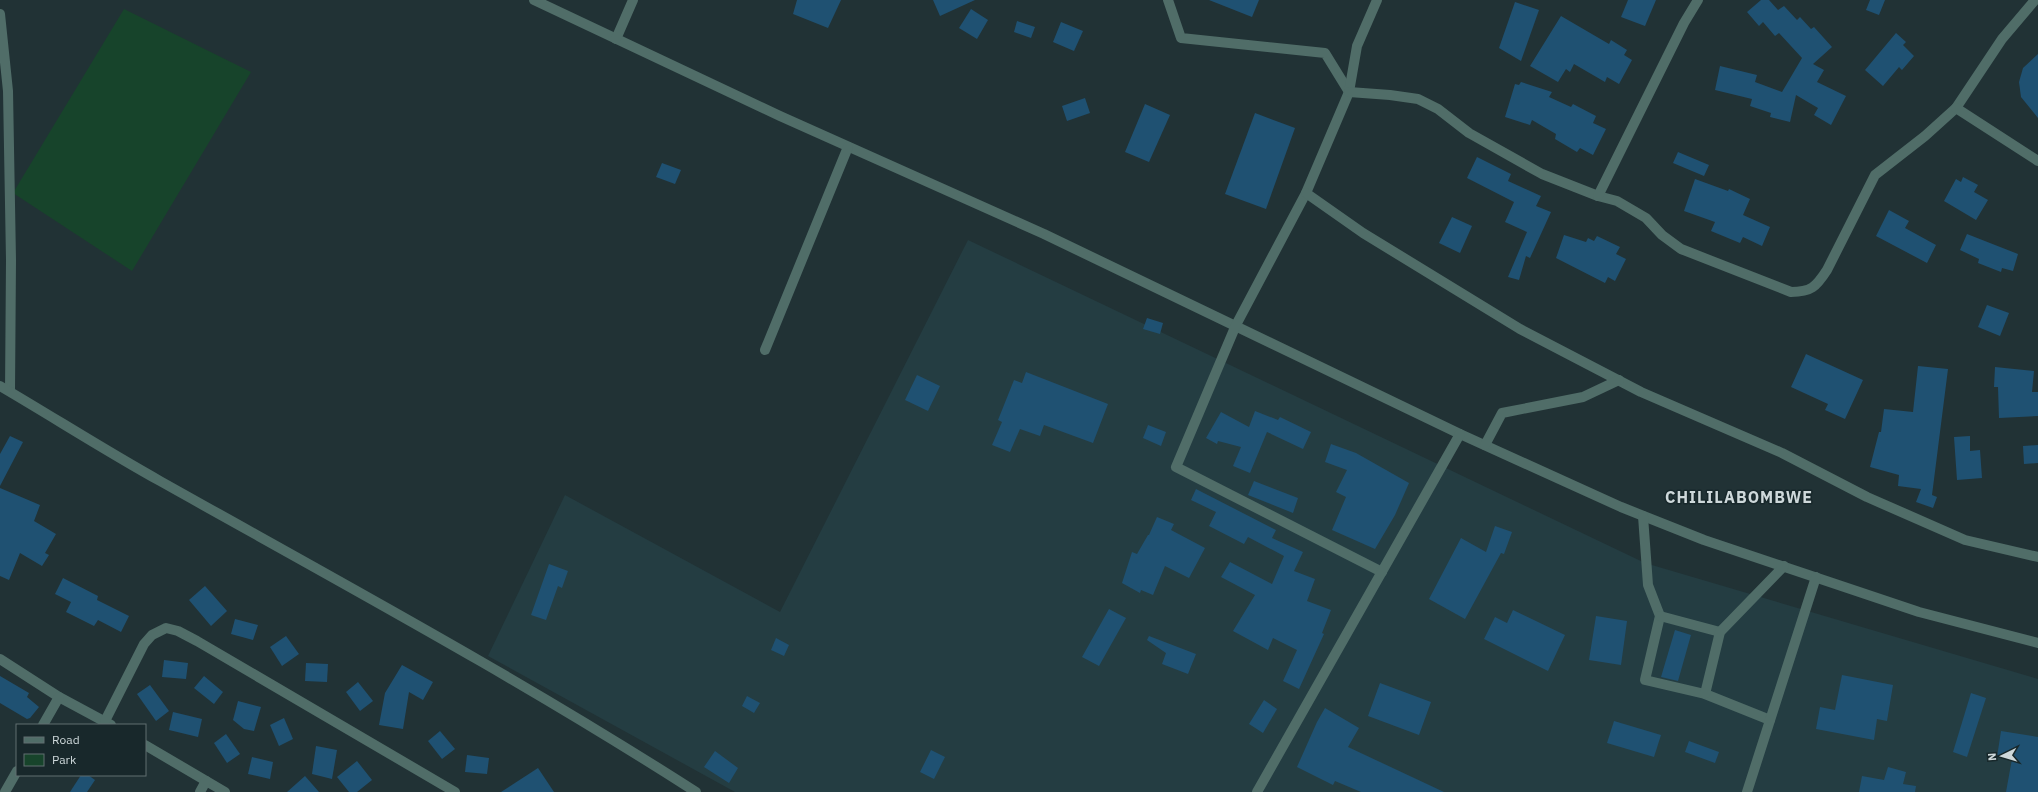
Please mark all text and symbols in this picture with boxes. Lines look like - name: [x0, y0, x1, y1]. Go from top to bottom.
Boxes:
- district label: CHILILABOMBWE: [1665, 487, 1813, 507]
- legend: [16, 724, 146, 776]
- text: Road: [52, 732, 80, 747]
- north arrow: [1982, 736, 2022, 776]
- text: Park: [52, 752, 77, 767]
- text: N: [1985, 752, 1999, 761]

